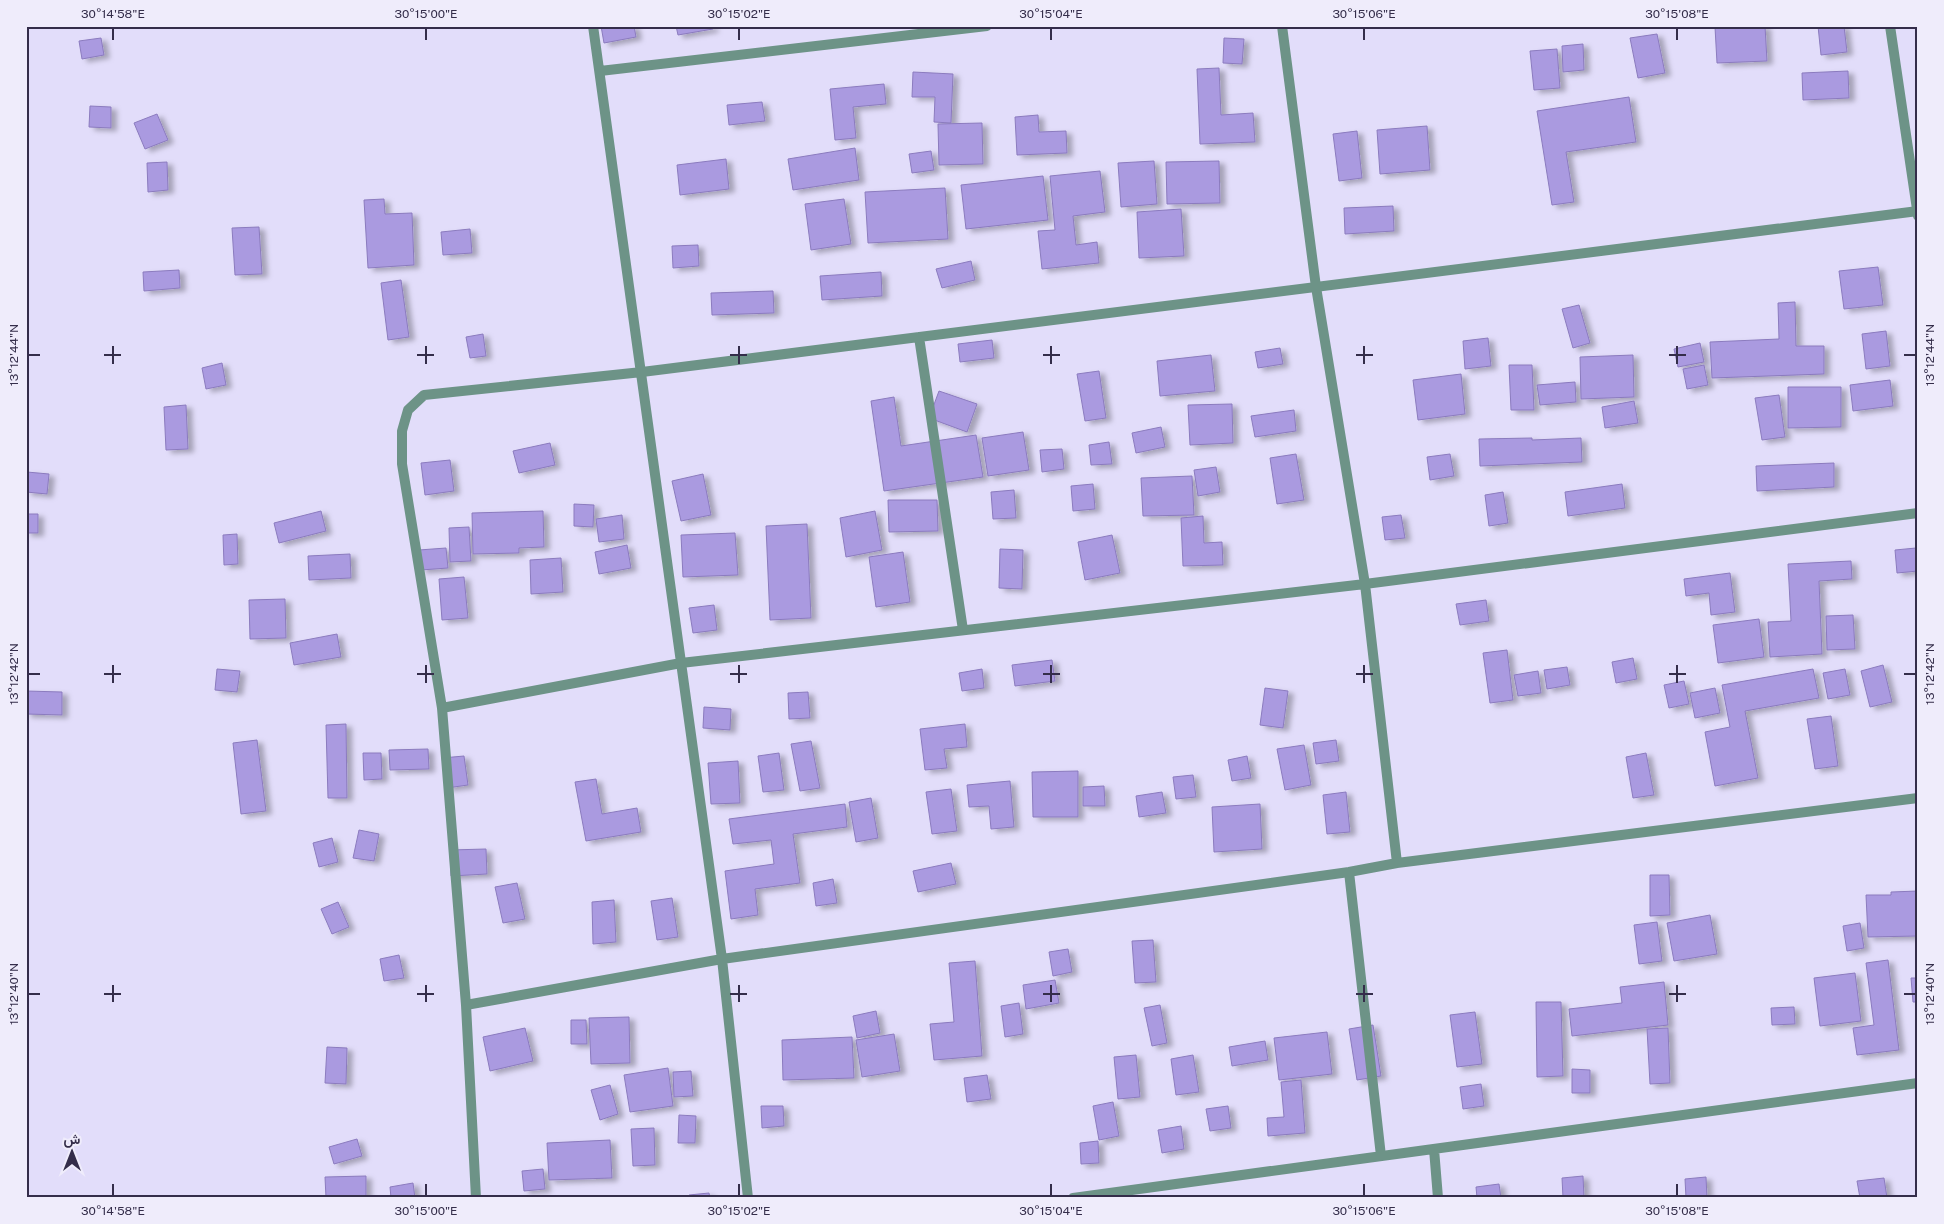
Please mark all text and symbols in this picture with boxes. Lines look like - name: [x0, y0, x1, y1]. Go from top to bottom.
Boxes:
- text: 30°14'58"E: [81, 7, 145, 21]
- text: 30°15'00"E: [394, 7, 458, 21]
- text: 30°15'02"E: [708, 7, 770, 21]
- text: 30°15'04"E: [1019, 7, 1083, 21]
- text: 30°15'06"E: [1332, 7, 1396, 21]
- text: 30°15'08"E: [1645, 7, 1709, 21]
- text: 13°12'44"N: [7, 324, 21, 386]
- text: 13°12'44"N: [1923, 324, 1937, 386]
- text: 13°12'42"N: [7, 643, 21, 705]
- text: 13°12'42"N: [1923, 643, 1937, 705]
- text: 13°12'40"N: [7, 963, 21, 1025]
- text: 13°12'40"N: [1923, 963, 1937, 1025]
- north arrow: [48, 1126, 98, 1176]
- text: ش: [64, 1131, 81, 1148]
- text: 30°14'58"E: [81, 1204, 145, 1218]
- text: 30°15'00"E: [394, 1204, 458, 1218]
- text: 30°15'02"E: [708, 1204, 770, 1218]
- text: 30°15'04"E: [1019, 1204, 1083, 1218]
- text: 30°15'06"E: [1332, 1204, 1396, 1218]
- text: 30°15'08"E: [1645, 1204, 1709, 1218]

